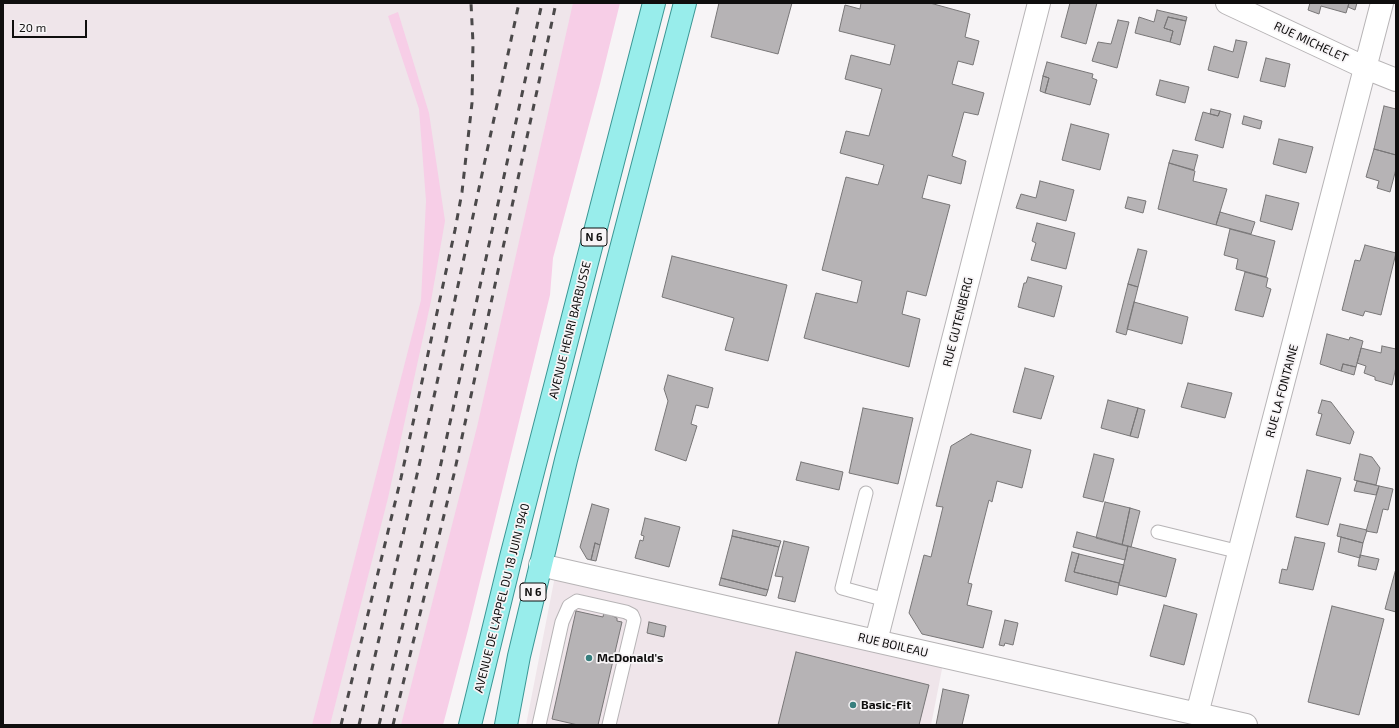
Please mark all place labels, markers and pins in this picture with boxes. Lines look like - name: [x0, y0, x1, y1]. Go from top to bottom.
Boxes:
- place label: McDonald's: [597, 651, 663, 665]
- marker: McDonald's: [584, 653, 594, 663]
- place label: Basic-Fit: [861, 698, 911, 712]
- marker: Basic-Fit: [848, 700, 858, 710]

